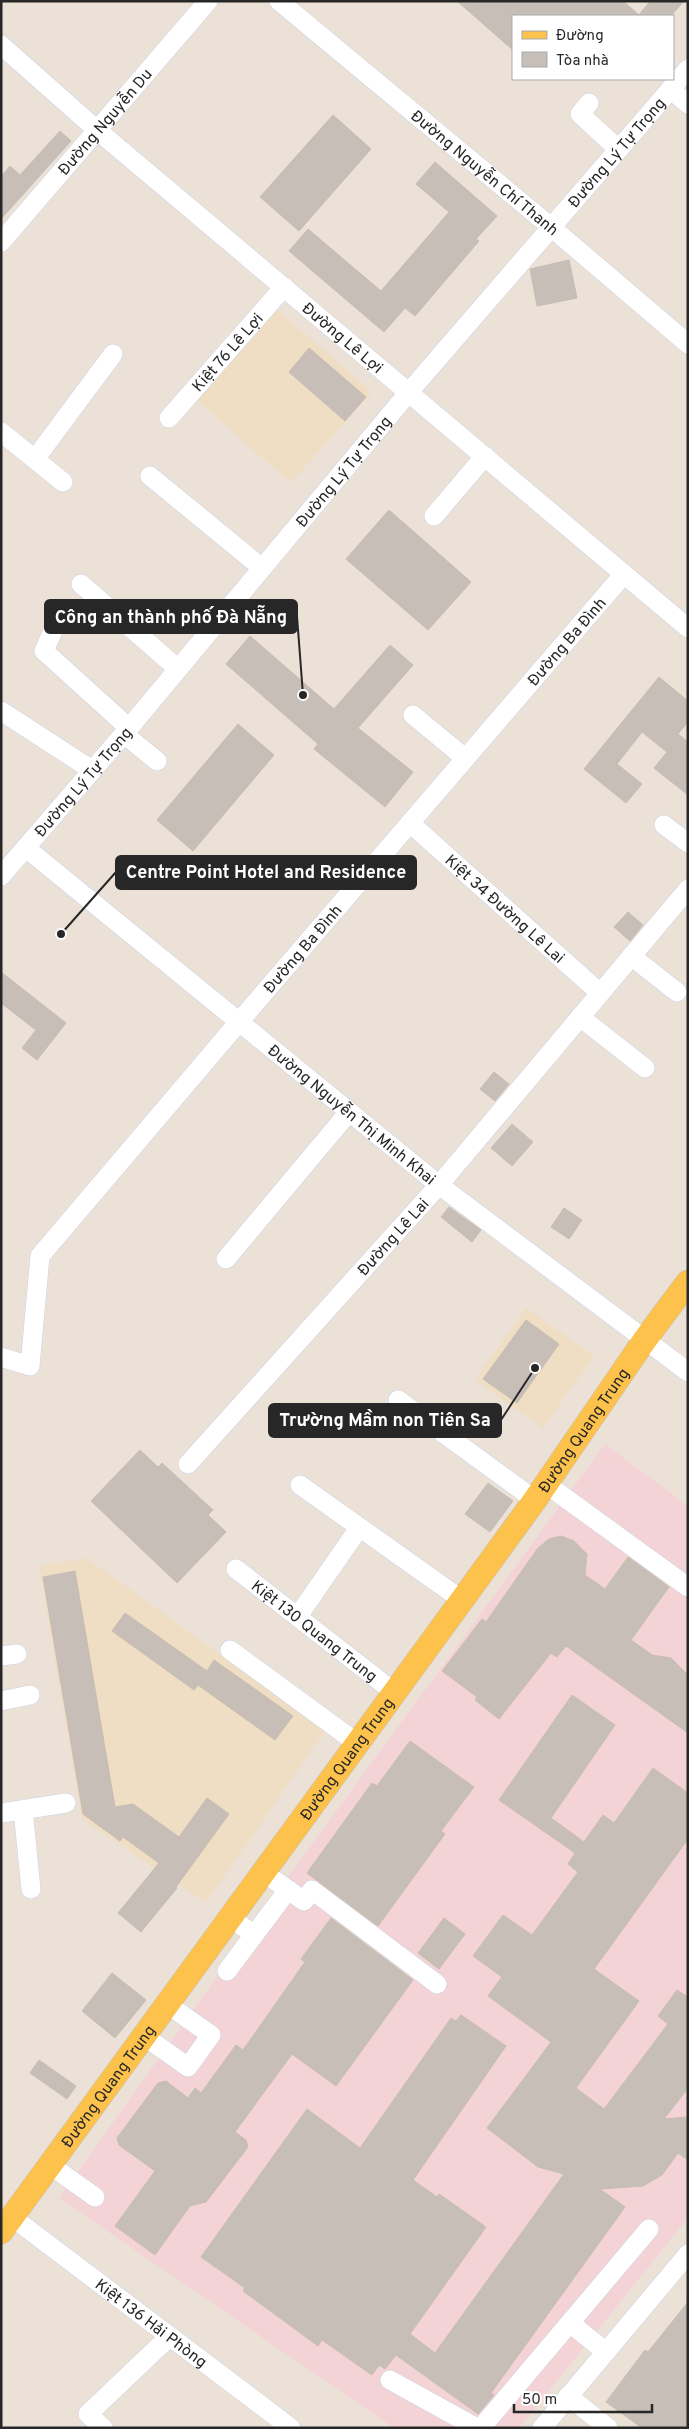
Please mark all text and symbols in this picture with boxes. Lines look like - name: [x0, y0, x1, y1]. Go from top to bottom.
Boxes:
- legend: [512, 15, 674, 80]
- text: Đường: [556, 27, 604, 46]
- text: Tòa nhà: [556, 52, 609, 71]
- street label: Đường Nguyễn Du: [55, 65, 158, 180]
- street label: Đường Lý Tự Trọng: [565, 94, 671, 213]
- street label: Đường Nguyễn Chí Thanh: [406, 107, 562, 241]
- street label: Đường Lê Lợi: [297, 299, 386, 379]
- street label: Kiệt 76 Lê Lợi: [189, 310, 269, 397]
- street label: Đường Lý Tự Trọng: [292, 413, 397, 532]
- street label: Đường Ba Đình: [524, 594, 611, 691]
- callout: Công an thành phố Đà Nẵng: [45, 600, 297, 633]
- text: Công an thành phố Đà Nẵng: [55, 605, 287, 630]
- street label: Đường Lý Tự Trọng: [31, 724, 137, 842]
- street label: Kiệt 34 Đường Lê Lai: [440, 851, 568, 969]
- callout: Centre Point Hotel and Residence: [116, 856, 416, 889]
- text: Centre Point Hotel and Residence: [126, 862, 406, 885]
- street label: Đường Ba Đình: [260, 901, 347, 998]
- street label: Đường Nguyễn Thị Minh Khai: [263, 1041, 439, 1190]
- street label: Đường Lê Lai: [354, 1195, 434, 1281]
- street label: Đường Quang Trung: [535, 1365, 634, 1497]
- callout: Trường Mầm non Tiên Sa: [269, 1404, 501, 1437]
- text: Trường Mầm non Tiên Sa: [279, 1409, 491, 1433]
- street label: Kiệt 130 Quang Trung: [247, 1577, 381, 1687]
- street label: Đường Quang Trung: [297, 1695, 399, 1825]
- street label: Đường Quang Trung: [58, 2022, 161, 2152]
- street label: Kiệt 136 Hải Phòng: [90, 2275, 210, 2373]
- scale bar: [514, 2382, 652, 2414]
- text: 50 m: [522, 2391, 557, 2410]

